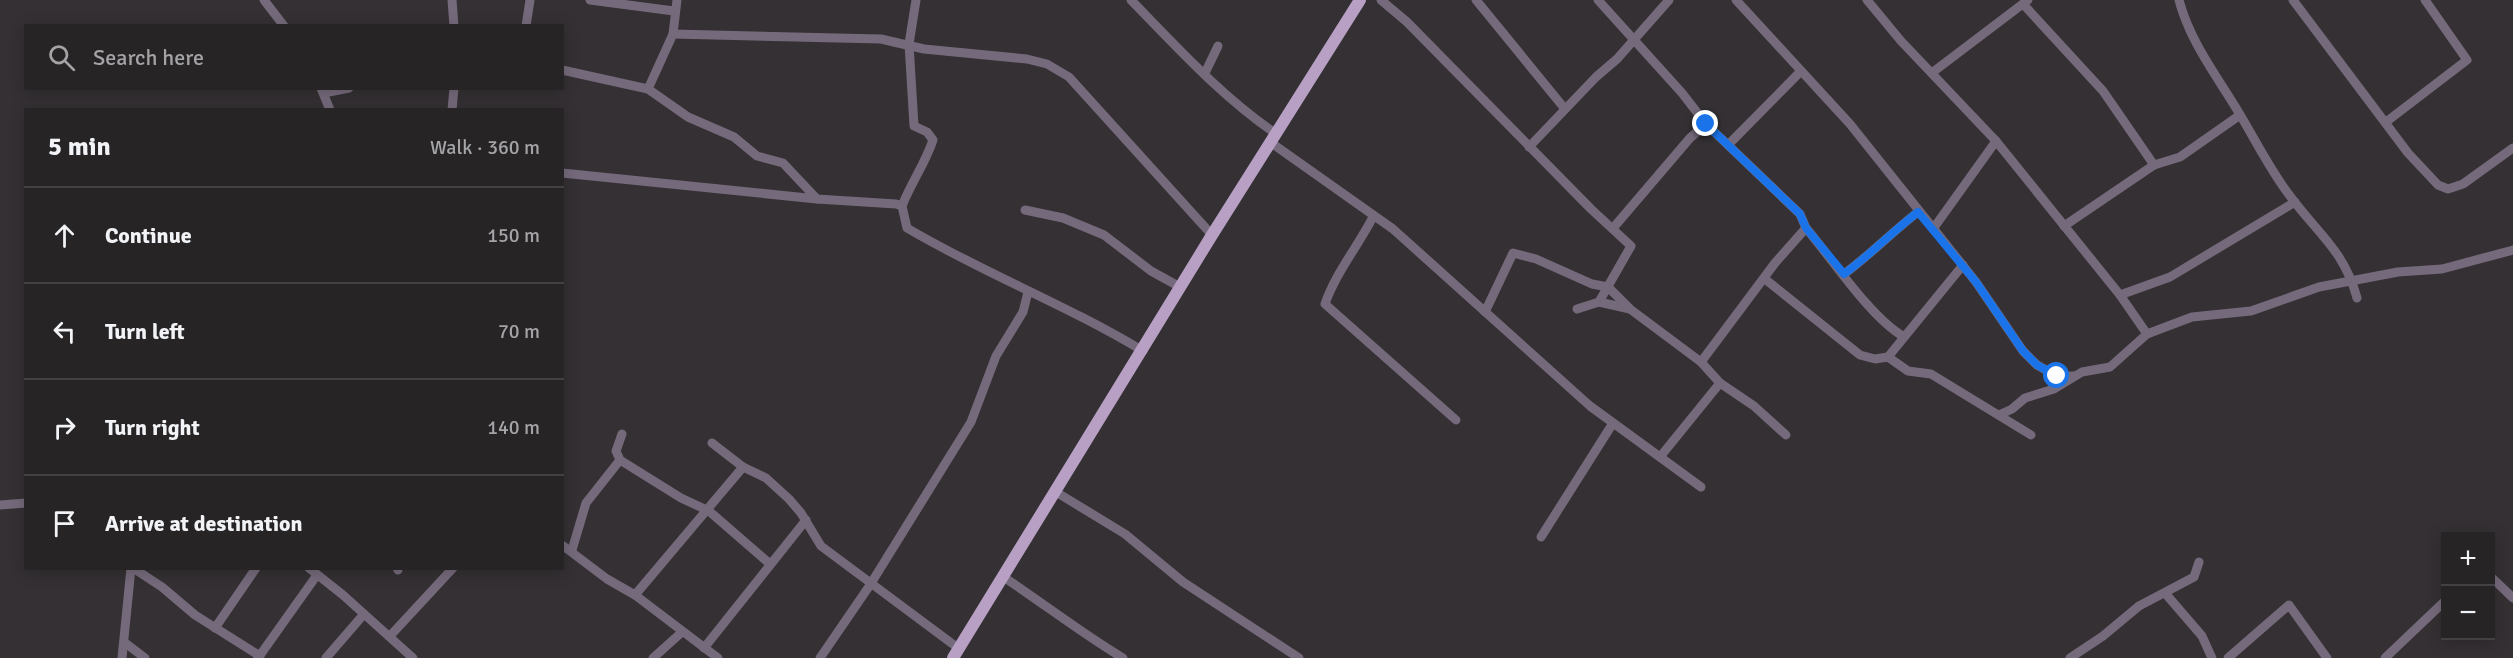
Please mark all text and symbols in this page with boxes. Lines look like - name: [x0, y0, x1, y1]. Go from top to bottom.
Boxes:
- search box: [24, 24, 564, 90]
- icon: search: [45, 41, 78, 74]
- text: Search here: [93, 44, 204, 71]
- route end: [1692, 110, 1718, 136]
- text: 5 min: [48, 131, 111, 163]
- text: Walk · 360 m: [430, 135, 540, 160]
- icon: ahead: [48, 219, 81, 252]
- text: Continue: [105, 222, 192, 249]
- text: 150 m: [487, 223, 540, 248]
- icon: left: [48, 315, 81, 348]
- text: Turn left: [105, 318, 185, 345]
- text: 70 m: [498, 319, 540, 344]
- route start: [2043, 362, 2069, 388]
- icon: right: [48, 411, 81, 444]
- text: Turn right: [105, 414, 200, 441]
- text: 140 m: [487, 415, 540, 440]
- icon: arrive: [48, 507, 81, 540]
- text: Arrive at destination: [105, 510, 302, 537]
- map controls: [2441, 532, 2495, 640]
- button: +: [2441, 532, 2495, 586]
- button: −: [2441, 586, 2495, 640]

